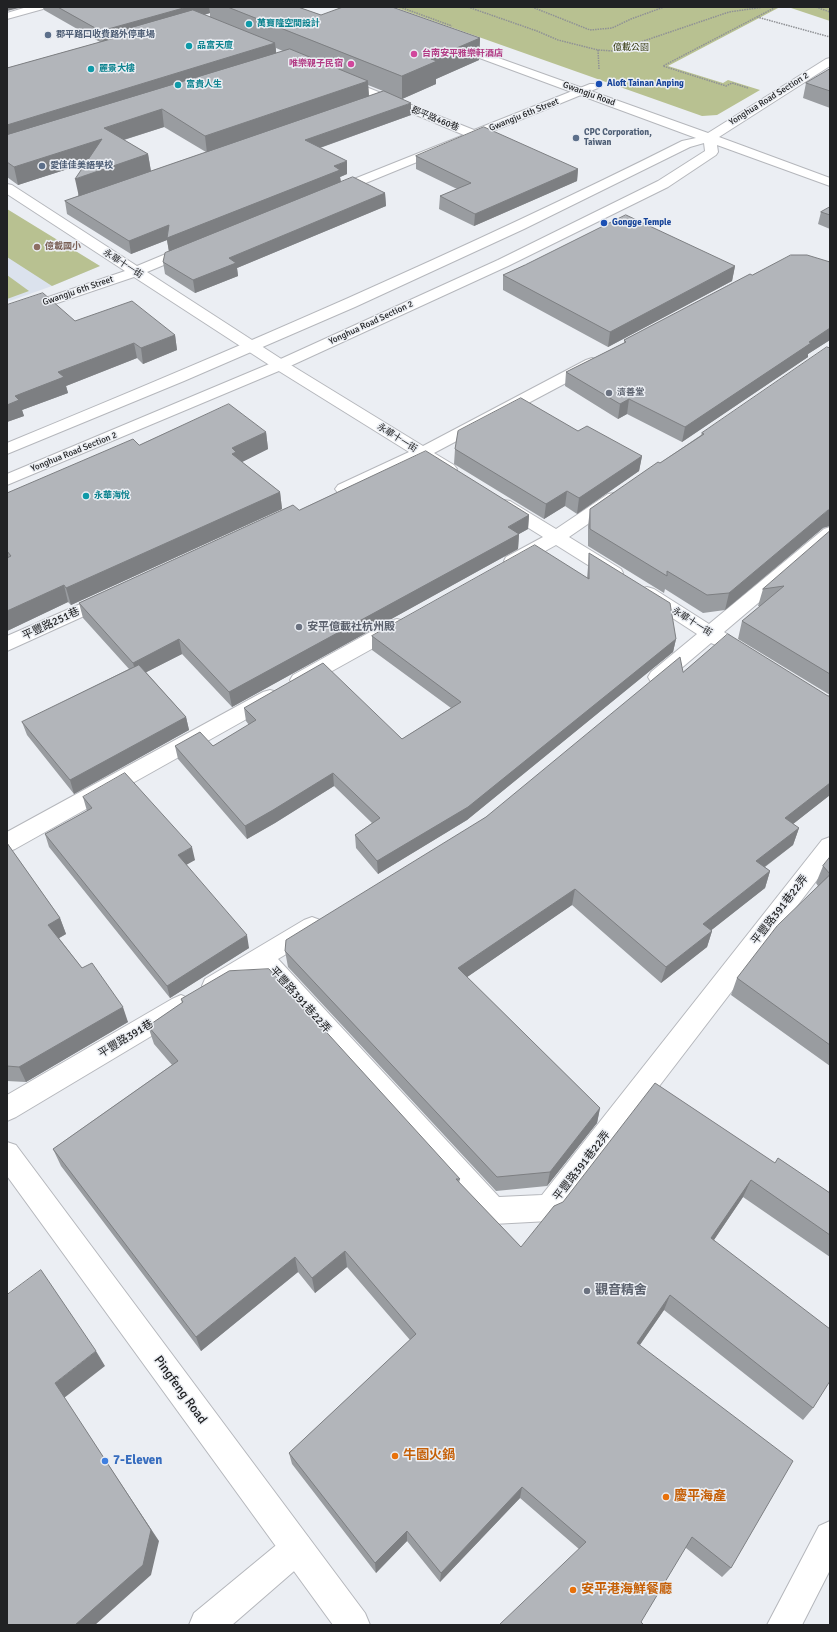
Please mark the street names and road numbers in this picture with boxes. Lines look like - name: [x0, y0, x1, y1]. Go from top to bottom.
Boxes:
- street label: Yonghua Road Section 2: [727, 70, 811, 128]
- street label: Gwangju Road: [561, 80, 617, 108]
- street label: Gwangju 6th Street: [488, 96, 560, 134]
- street label: 郡平路460巷: [410, 105, 460, 133]
- street label: 永華十一街: [101, 247, 145, 281]
- street label: Gwangju 6th Street: [41, 274, 115, 308]
- street label: Yonghua Road Section 2: [327, 299, 415, 347]
- street label: 永華十一街: [375, 421, 419, 455]
- street label: Yonghua Road Section 2: [29, 430, 119, 474]
- street label: 平豐路251巷: [20, 605, 82, 643]
- street label: 永華十一街: [670, 605, 714, 639]
- street label: 平豐路391巷22弄: [749, 873, 811, 947]
- street label: 平豐路391巷22弄: [267, 964, 333, 1036]
- street label: 平豐路391巷: [96, 1017, 156, 1061]
- street label: 平豐路391巷22弄: [551, 1129, 613, 1203]
- street label: Pingfeng Road: [150, 1353, 210, 1427]

